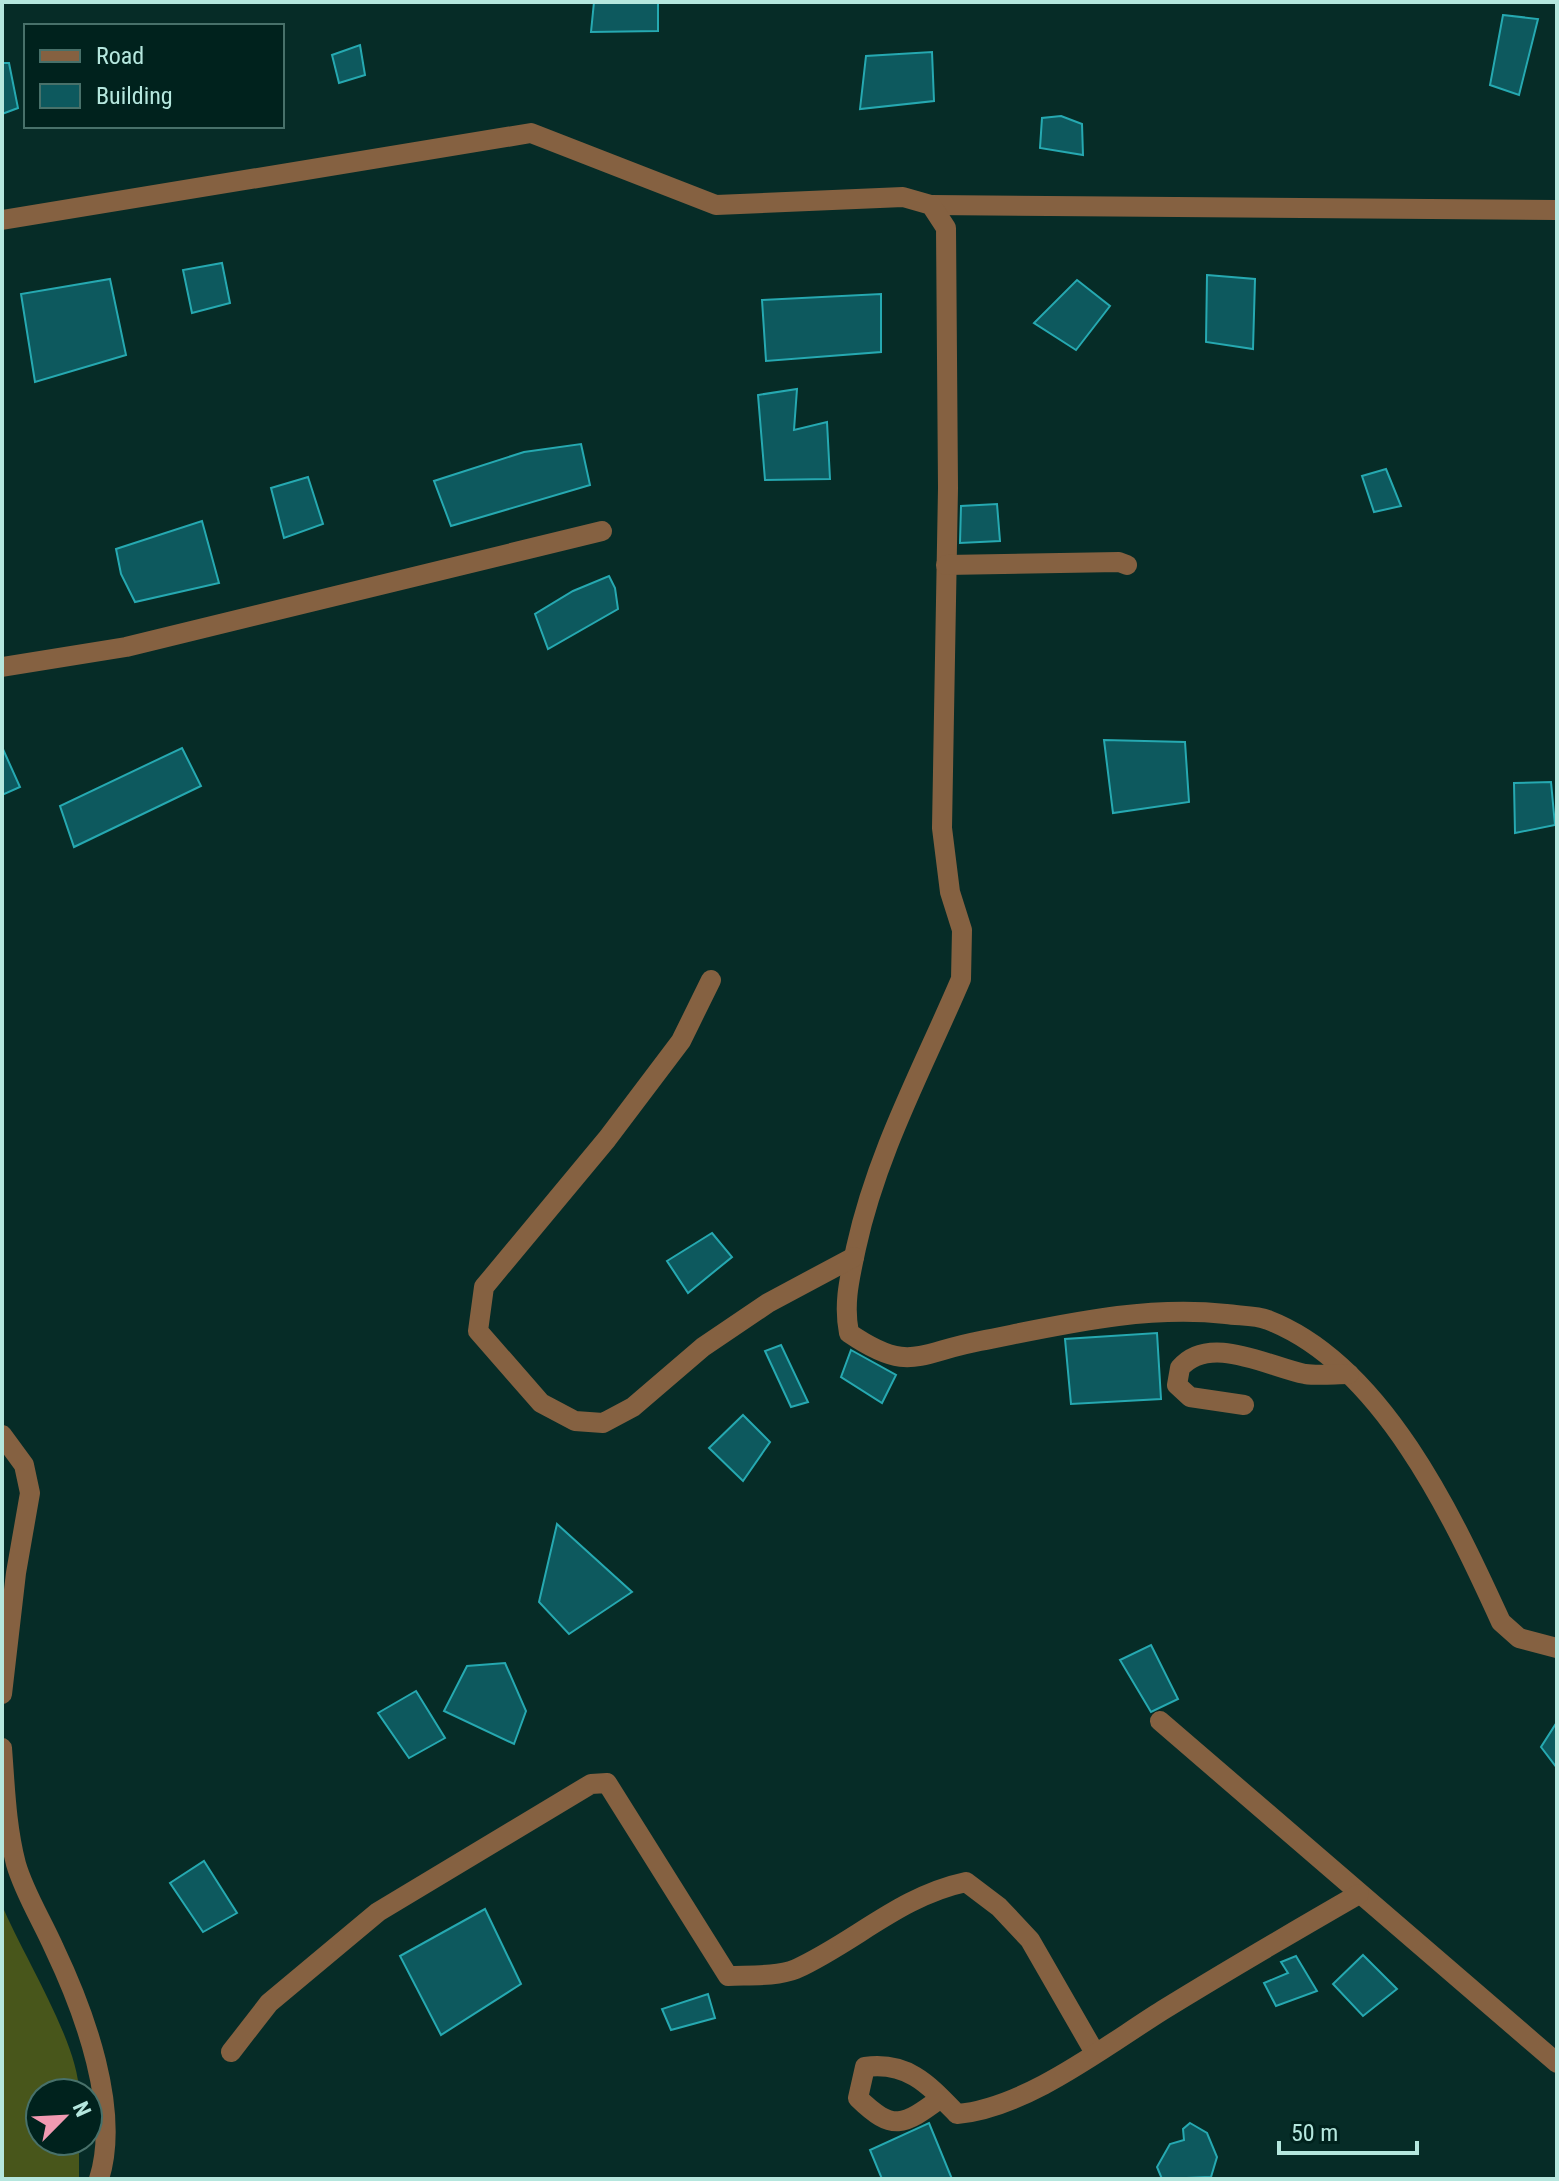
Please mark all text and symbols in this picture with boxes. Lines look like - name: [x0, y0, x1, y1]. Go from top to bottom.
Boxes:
- legend: [24, 24, 284, 128]
- text: Road: [96, 42, 144, 70]
- text: Building: [96, 82, 173, 110]
- north arrow: [24, 2077, 104, 2157]
- text: N: [68, 2098, 96, 2120]
- scale bar: [1279, 2105, 1417, 2155]
- text: 50 m: [1291, 2119, 1338, 2147]

